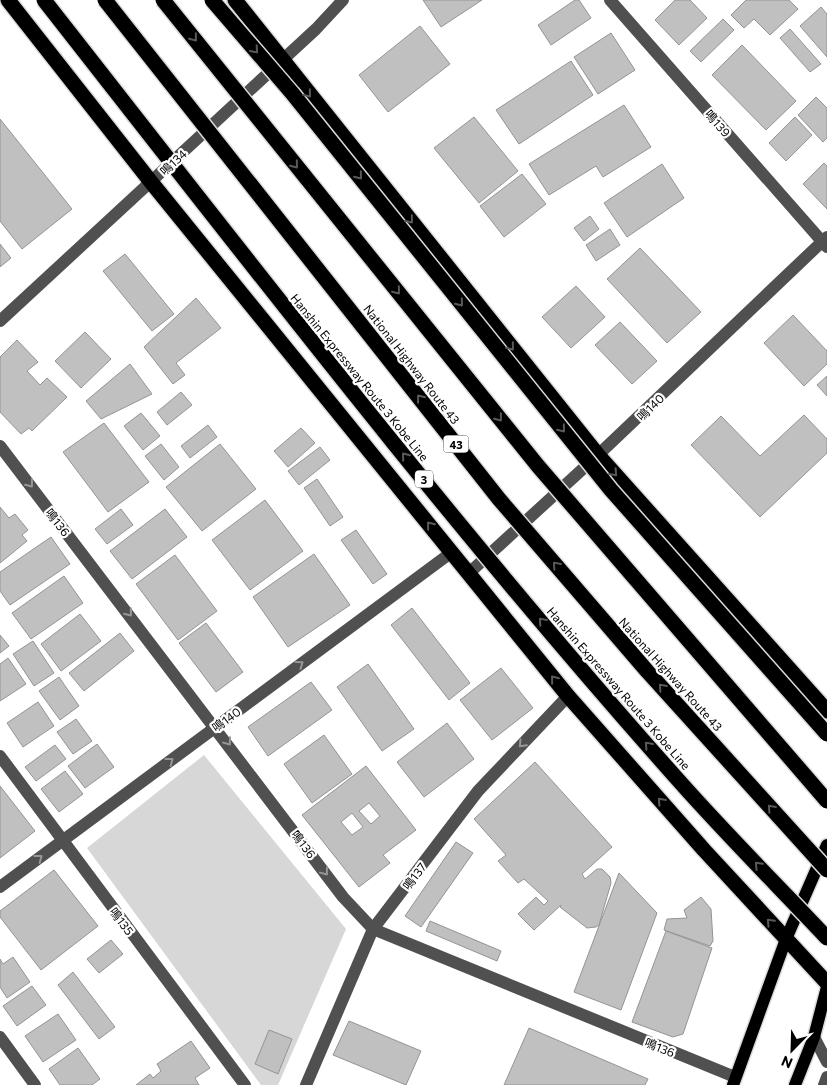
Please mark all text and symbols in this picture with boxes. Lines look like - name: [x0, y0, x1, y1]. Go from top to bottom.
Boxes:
- one-way arrow: [188, 32, 196, 41]
- one-way arrow: [250, 45, 259, 54]
- one-way arrow: [302, 88, 311, 97]
- street label: 鳴139: [702, 107, 734, 139]
- street label: 鳴134: [157, 146, 189, 178]
- one-way arrow: [290, 159, 299, 168]
- one-way arrow: [353, 170, 361, 179]
- one-way arrow: [404, 214, 412, 223]
- one-way arrow: [392, 285, 400, 294]
- street label: Hanshin Expressway Route 3 Kobe Line: [288, 291, 432, 463]
- one-way arrow: [455, 297, 464, 306]
- street label: National Highway Route 43: [361, 302, 463, 427]
- one-way arrow: [506, 341, 514, 350]
- street label: 鳴140: [634, 391, 667, 423]
- one-way arrow: [417, 395, 425, 404]
- one-way arrow: [494, 412, 502, 421]
- one-way arrow: [557, 423, 565, 432]
- road number: 43: [444, 436, 468, 452]
- one-way arrow: [402, 453, 410, 462]
- one-way arrow: [608, 467, 617, 476]
- road number: 3: [415, 470, 433, 488]
- one-way arrow: [24, 478, 32, 487]
- street label: 鳴136: [43, 505, 73, 539]
- one-way arrow: [427, 522, 436, 531]
- one-way arrow: [552, 561, 561, 570]
- street label: Hanshin Expressway Route 3 Kobe Line: [545, 604, 693, 772]
- one-way arrow: [123, 607, 131, 616]
- street label: National Highway Route 43: [616, 615, 726, 734]
- one-way arrow: [539, 618, 548, 627]
- one-way arrow: [294, 661, 304, 670]
- one-way arrow: [552, 676, 560, 685]
- one-way arrow: [659, 684, 668, 693]
- street label: 鳴140: [209, 704, 243, 734]
- one-way arrow: [222, 736, 230, 745]
- one-way arrow: [519, 738, 528, 747]
- one-way arrow: [645, 741, 654, 750]
- one-way arrow: [164, 758, 174, 767]
- one-way arrow: [658, 798, 667, 807]
- one-way arrow: [768, 804, 777, 813]
- street label: 鳴136: [289, 827, 319, 861]
- one-way arrow: [33, 855, 42, 863]
- street label: 鳴137: [399, 860, 429, 892]
- one-way arrow: [755, 861, 764, 870]
- one-way arrow: [319, 866, 328, 876]
- street label: 鳴135: [107, 904, 137, 938]
- one-way arrow: [767, 918, 776, 927]
- north arrow: [767, 1025, 817, 1075]
- street label: 鳴136: [643, 1035, 677, 1059]
- text: N: [779, 1053, 795, 1072]

